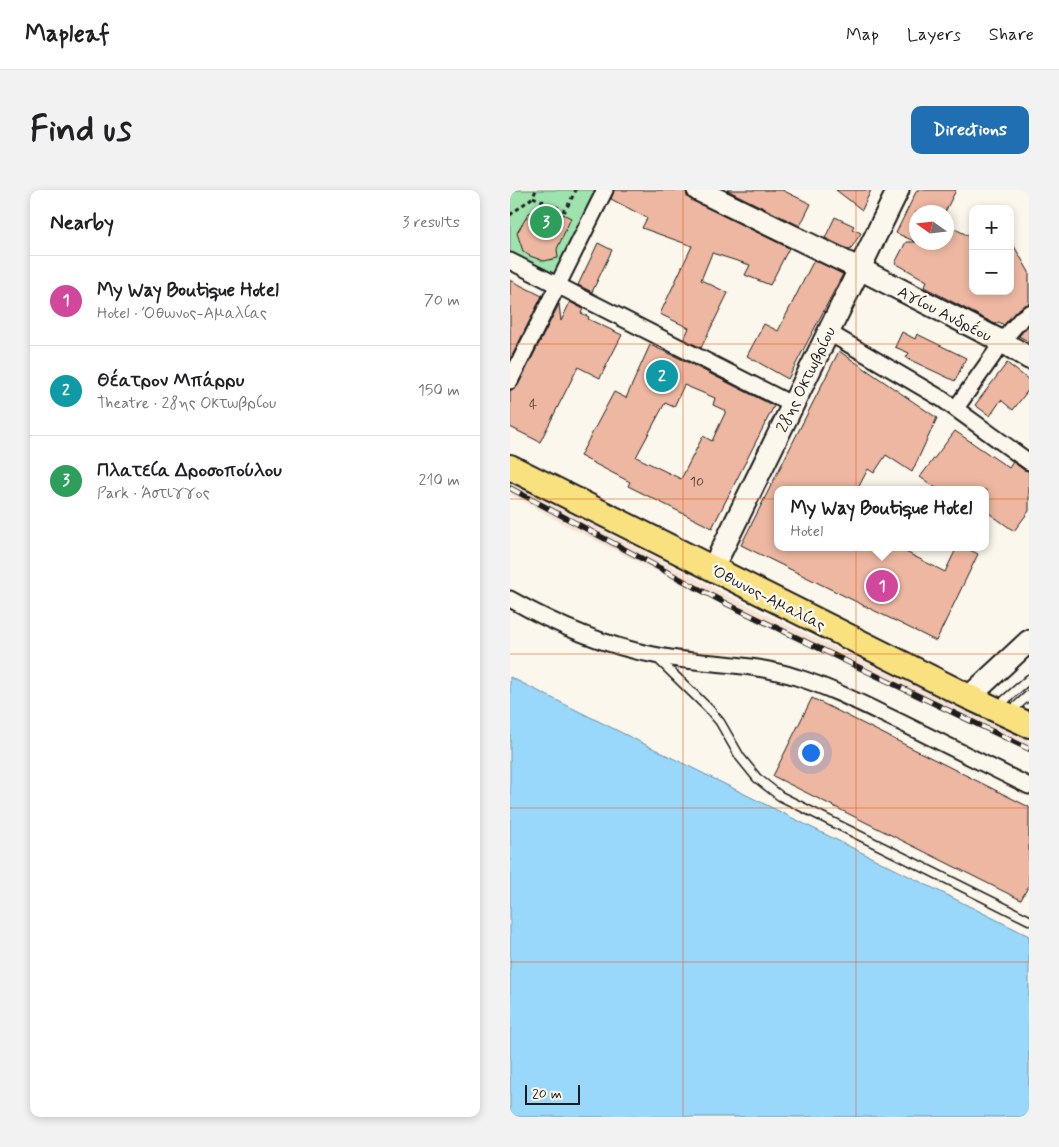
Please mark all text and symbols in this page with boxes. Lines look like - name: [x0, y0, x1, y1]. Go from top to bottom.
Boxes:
- text: Mapleaf: [25, 19, 110, 50]
- text: Map: [846, 23, 879, 47]
- text: Layers: [907, 23, 961, 47]
- text: Share: [989, 23, 1034, 47]
- button: Directions: [911, 106, 1029, 154]
- text: Find us: [30, 107, 132, 153]
- pin: 3: [530, 203, 562, 241]
- north arrow: [909, 205, 954, 250]
- map controls: [969, 205, 1014, 295]
- button: +: [969, 205, 1014, 250]
- text: Nearby: [50, 209, 114, 237]
- text: 3 results: [402, 212, 460, 233]
- button: −: [969, 250, 1014, 295]
- text: My Way Boutique Hotel: [97, 278, 279, 303]
- street label: Αγίου Ανδρέου: [894, 281, 995, 347]
- text: 1: [62, 290, 70, 311]
- text: 70 m: [424, 290, 460, 311]
- text: Hotel · Όθωνος-Αμαλίας: [97, 303, 267, 324]
- street label: 28ης Οκτωβρίου: [772, 323, 841, 436]
- pin: 2: [646, 357, 678, 395]
- text: Θέατρον Μπάρρυ: [97, 368, 244, 393]
- text: 2: [62, 380, 70, 401]
- text: 150 m: [418, 380, 460, 401]
- text: Theatre · 28ης Οκτωβρίου: [97, 393, 276, 414]
- house number: 4: [529, 396, 537, 414]
- text: Πλατεία Δροσοπούλου: [97, 458, 282, 483]
- text: 3: [62, 470, 70, 491]
- text: 210 m: [419, 470, 460, 491]
- house number: 10: [690, 473, 704, 491]
- text: Park · Άστιγγος: [97, 483, 210, 504]
- popup: [774, 486, 989, 551]
- text: My Way Boutique Hotel: [791, 496, 972, 521]
- text: Hotel: [791, 521, 823, 542]
- street label: Όθωνος-Αμαλίας: [708, 561, 829, 636]
- pin: 1: [866, 567, 898, 605]
- your location: [798, 740, 824, 766]
- scale bar: [525, 1082, 580, 1105]
- text: 20 m: [532, 1085, 562, 1103]

